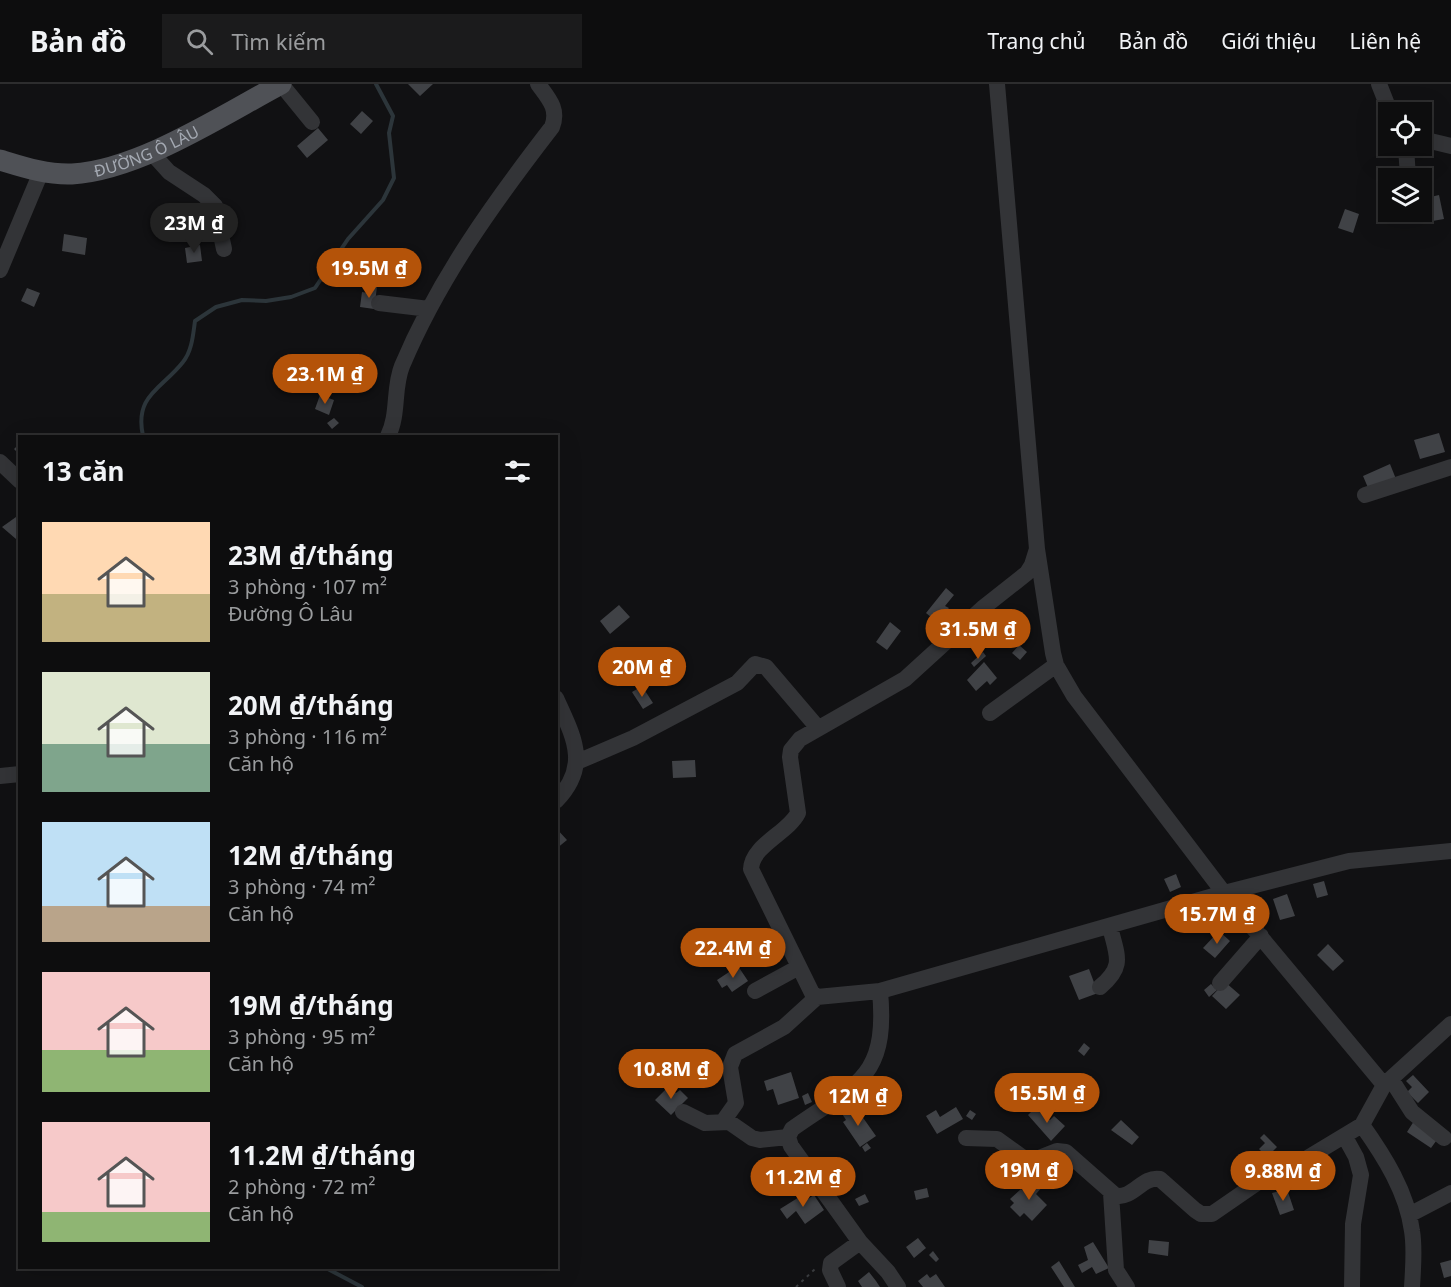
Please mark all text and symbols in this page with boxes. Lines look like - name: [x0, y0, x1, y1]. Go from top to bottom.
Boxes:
- search box: [162, 14, 582, 68]
- text: Bản đồ: [30, 22, 126, 60]
- icon: search: [183, 25, 216, 58]
- text: Tìm kiếm: [231, 26, 326, 56]
- text: Trang chủ: [988, 27, 1086, 55]
- text: Bản đồ: [1119, 27, 1188, 55]
- text: Giới thiệu: [1221, 27, 1316, 55]
- text: Liên hệ: [1349, 27, 1421, 55]
- map controls: [1378, 102, 1432, 222]
- button: locate: [1378, 102, 1432, 156]
- street label: ĐƯỜNG Ô LÂU: [92, 120, 203, 182]
- button: layers: [1378, 168, 1432, 222]
- pin: 23M ₫: [152, 203, 236, 254]
- text: 23M ₫: [164, 209, 224, 236]
- pin: 19.5M ₫: [314, 248, 424, 299]
- text: 19.5M ₫: [331, 254, 407, 281]
- pin: 23.1M ₫: [270, 354, 380, 405]
- text: 23.1M ₫: [287, 360, 363, 387]
- text: 13 căn: [42, 453, 124, 489]
- icon: filters: [501, 455, 534, 488]
- text: 23M ₫/tháng: [228, 537, 394, 573]
- icon: home: [90, 546, 162, 618]
- text: 3 phòng · 107 m²: [228, 573, 387, 600]
- text: Đường Ô Lâu: [228, 600, 353, 627]
- pin: 31.5M ₫: [923, 609, 1033, 660]
- text: 31.5M ₫: [940, 615, 1016, 642]
- pin: 20M ₫: [600, 647, 684, 698]
- text: 20M ₫: [612, 653, 672, 680]
- text: 20M ₫/tháng: [228, 687, 394, 723]
- icon: home: [90, 696, 162, 768]
- text: 3 phòng · 116 m²: [228, 723, 387, 750]
- text: Căn hộ: [228, 750, 294, 777]
- text: 12M ₫/tháng: [228, 837, 394, 873]
- icon: home: [90, 846, 162, 918]
- text: 3 phòng · 74 m²: [228, 873, 376, 900]
- pin: 15.7M ₫: [1162, 894, 1272, 945]
- text: Căn hộ: [228, 900, 294, 927]
- text: 15.7M ₫: [1179, 900, 1255, 927]
- pin: 22.4M ₫: [678, 928, 788, 979]
- text: 22.4M ₫: [695, 934, 771, 961]
- text: 19M ₫/tháng: [228, 987, 394, 1023]
- icon: home: [90, 996, 162, 1068]
- text: 3 phòng · 95 m²: [228, 1023, 376, 1050]
- pin: 10.8M ₫: [616, 1049, 726, 1100]
- text: Căn hộ: [228, 1050, 294, 1077]
- text: 10.8M ₫: [633, 1055, 709, 1082]
- pin: 15.5M ₫: [992, 1073, 1102, 1124]
- pin: 12M ₫: [816, 1076, 900, 1127]
- text: 15.5M ₫: [1009, 1079, 1085, 1106]
- text: 12M ₫: [828, 1082, 888, 1109]
- text: 11.2M ₫/tháng: [228, 1137, 416, 1173]
- icon: home: [90, 1146, 162, 1218]
- pin: 19M ₫: [987, 1150, 1071, 1201]
- pin: 9.88M ₫: [1228, 1151, 1338, 1202]
- text: 19M ₫: [999, 1156, 1059, 1183]
- pin: 11.2M ₫: [748, 1157, 858, 1208]
- text: 9.88M ₫: [1245, 1157, 1321, 1184]
- text: 11.2M ₫: [765, 1163, 841, 1190]
- text: 2 phòng · 72 m²: [228, 1173, 376, 1200]
- text: Căn hộ: [228, 1200, 294, 1227]

